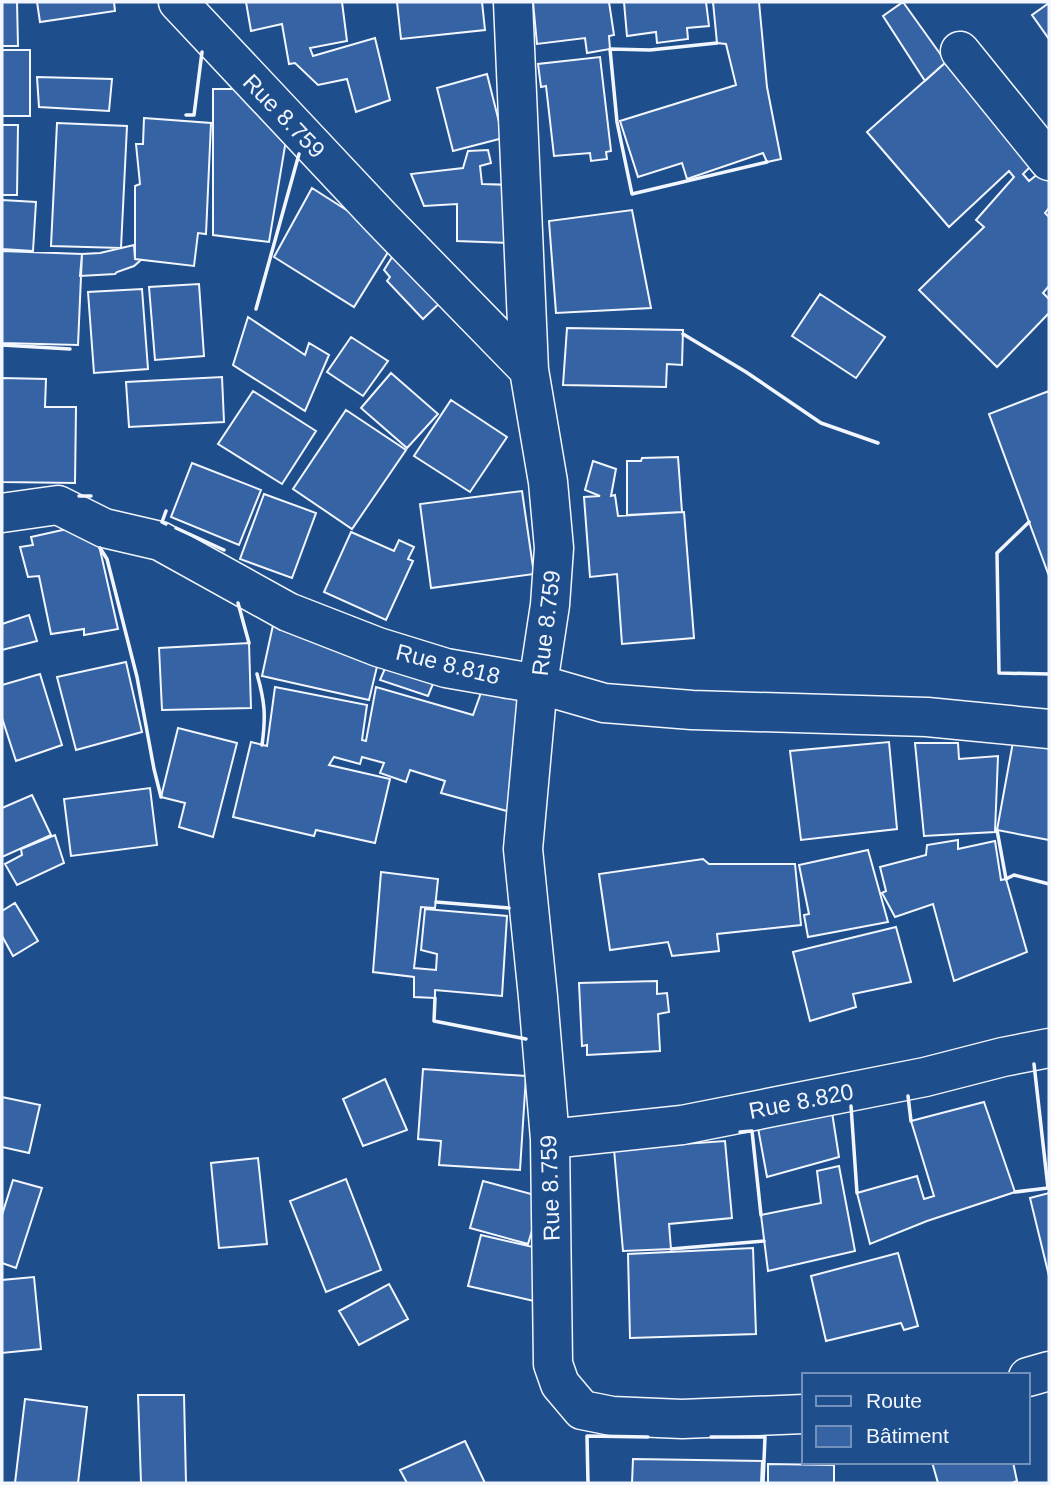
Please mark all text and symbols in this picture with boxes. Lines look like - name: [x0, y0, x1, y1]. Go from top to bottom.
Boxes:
- street label: Rue 8.759: [238, 69, 330, 163]
- street label: Rue 8.759: [527, 569, 565, 677]
- street label: Rue 8.818: [393, 639, 503, 689]
- street label: Rue 8.820: [746, 1078, 856, 1124]
- street label: Rue 8.759: [535, 1135, 565, 1241]
- legend: [802, 1373, 1030, 1464]
- text: Route: [866, 1389, 922, 1412]
- text: Bâtiment: [866, 1424, 949, 1447]

